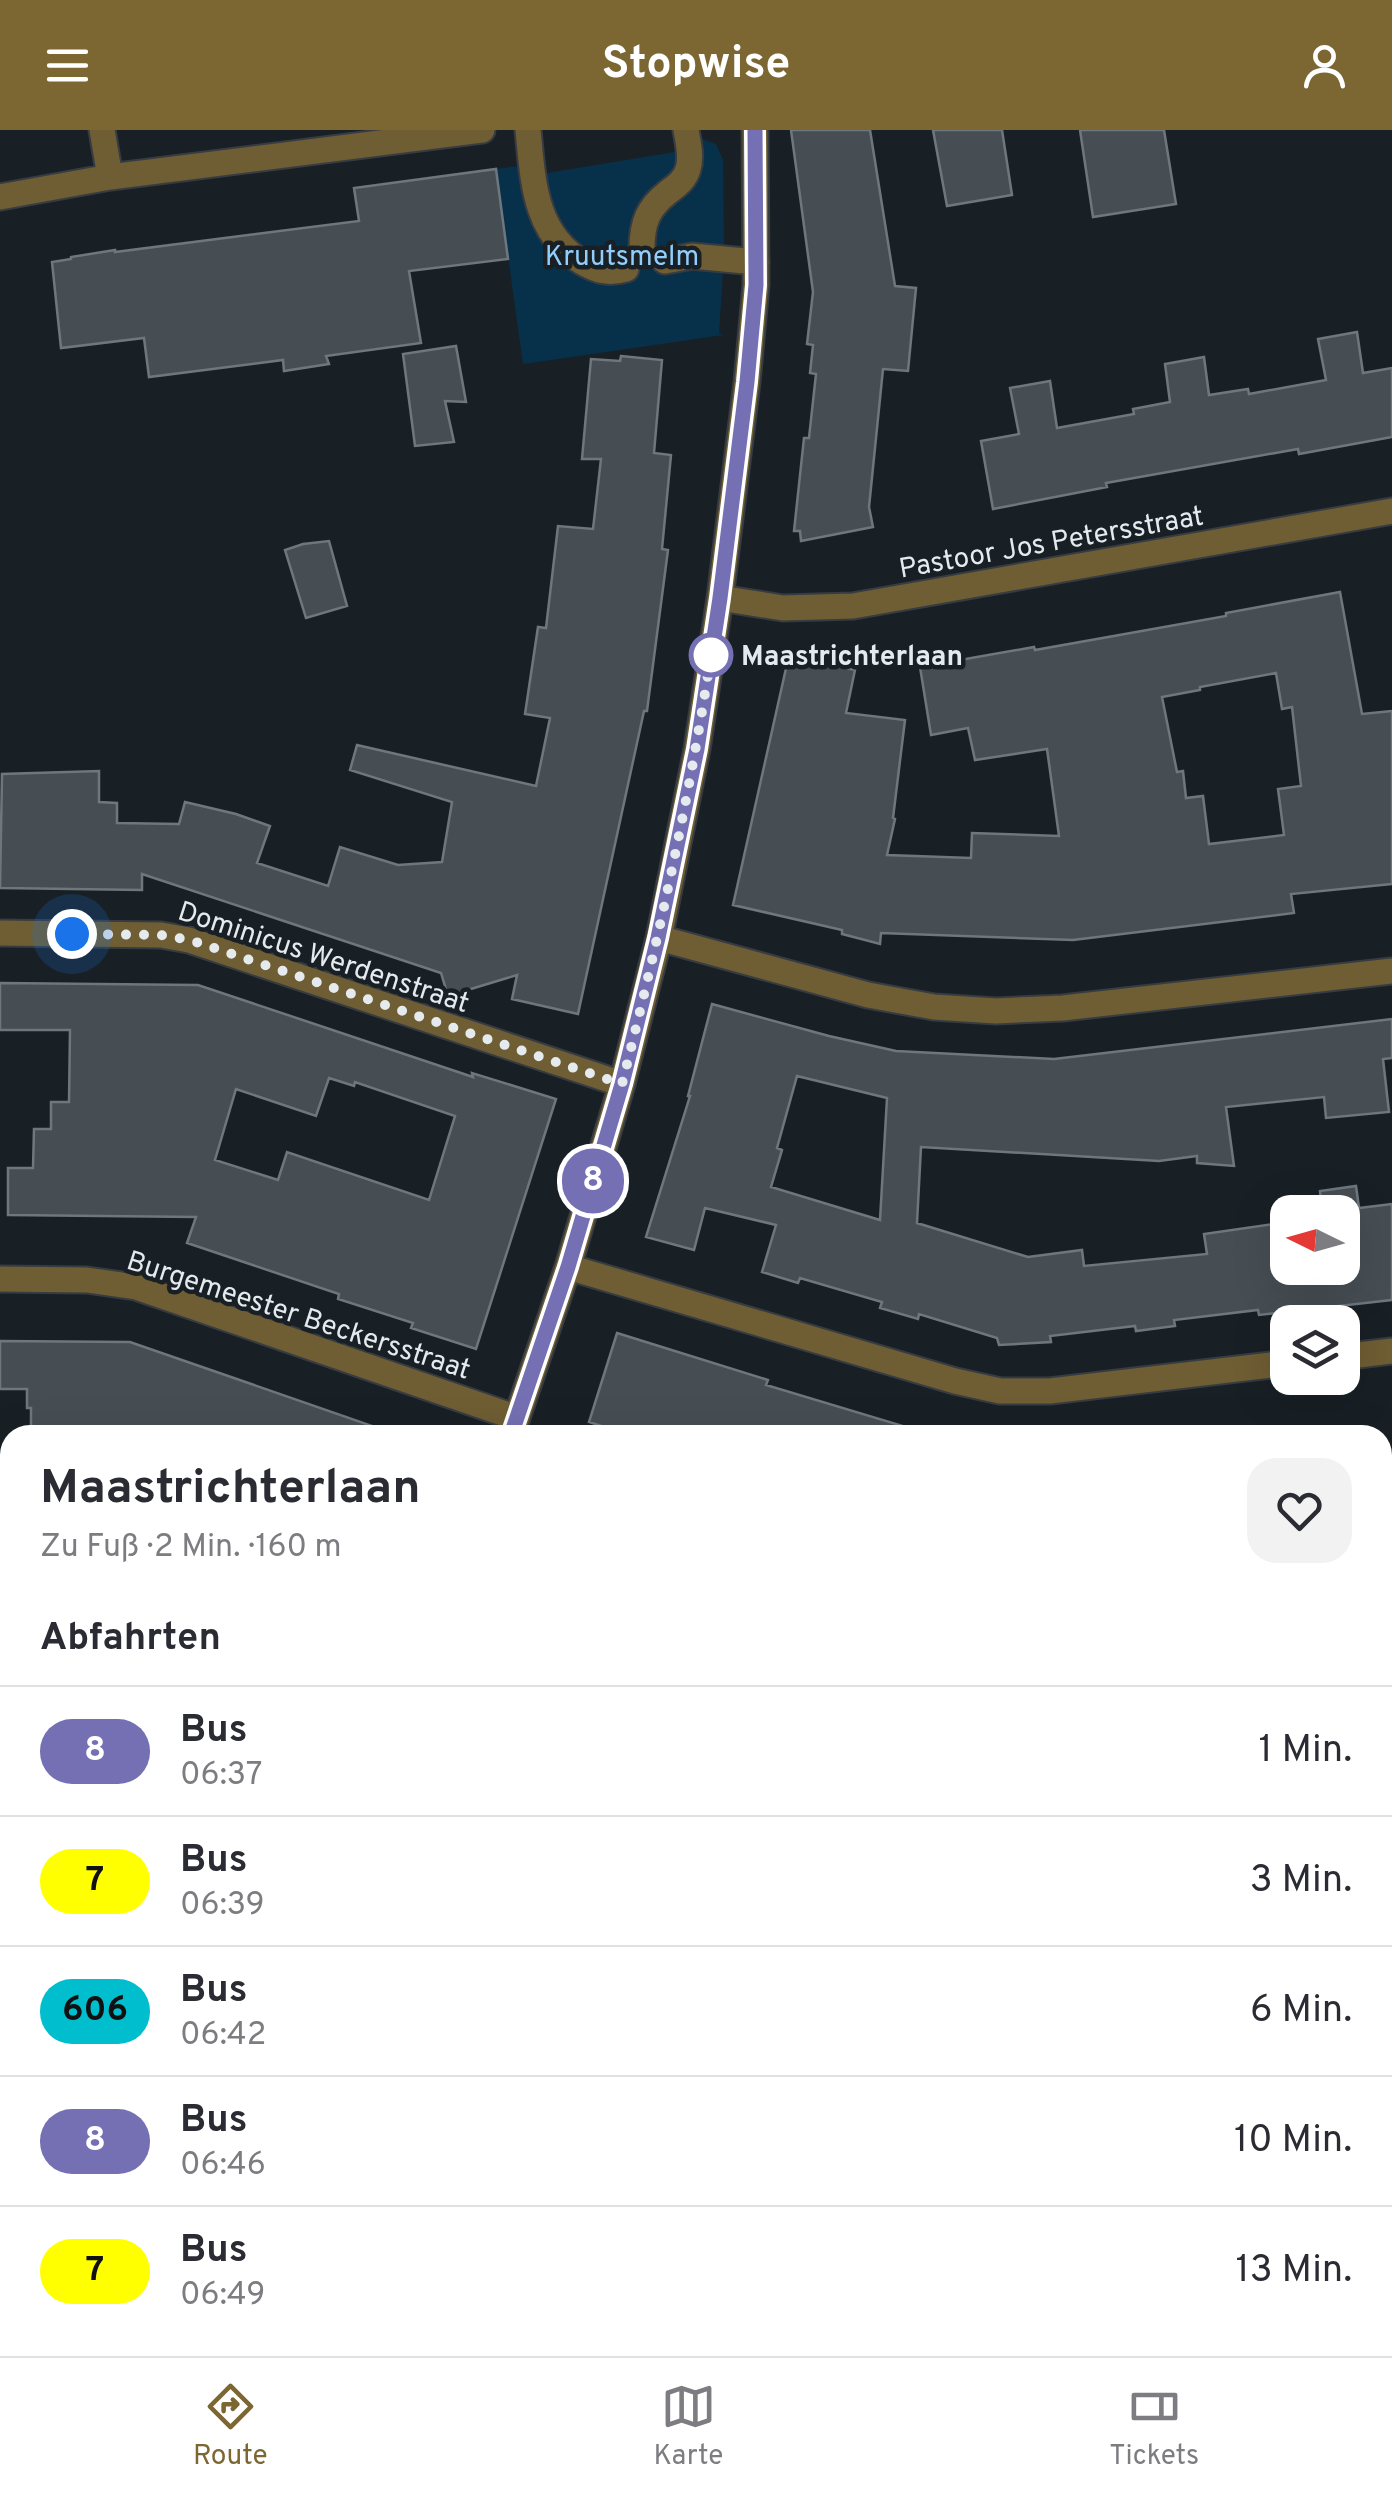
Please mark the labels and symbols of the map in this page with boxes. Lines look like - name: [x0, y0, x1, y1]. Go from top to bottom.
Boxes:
- park label: Kruutsmelm: [545, 240, 699, 276]
- street label: Pastoor Jos Petersstraat: [896, 499, 1207, 588]
- marker: Maastrichterlaan: [690, 634, 732, 676]
- place label: Maastrichterlaan: [741, 640, 963, 676]
- street label: Dominicus Werdenstraat: [173, 895, 473, 1023]
- your location: [47, 909, 97, 959]
- line badge: 8: [560, 1148, 626, 1214]
- north arrow: [1270, 1195, 1360, 1285]
- street label: Burgemeester Beckersstraat: [121, 1244, 475, 1390]

